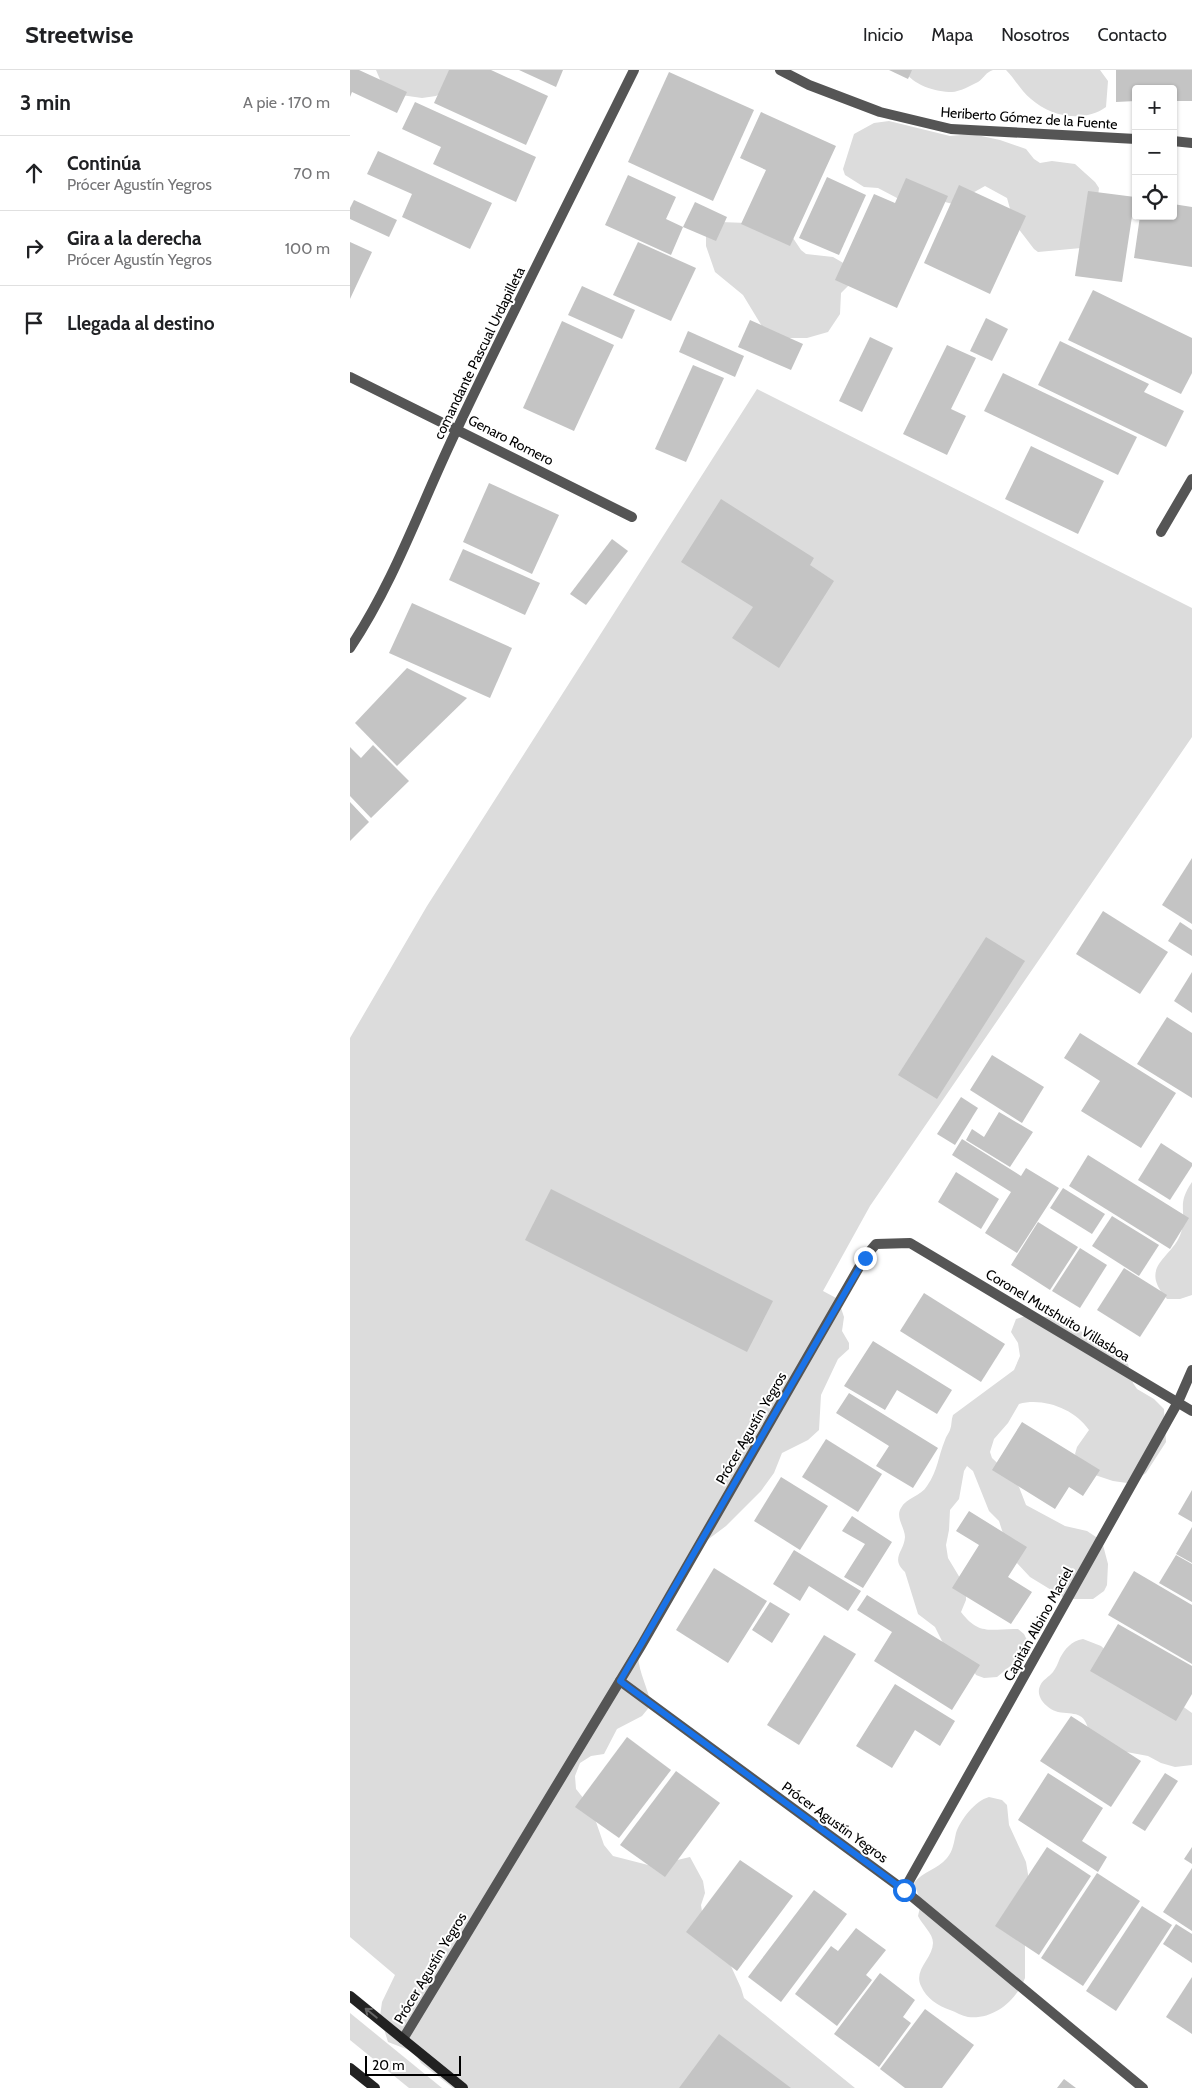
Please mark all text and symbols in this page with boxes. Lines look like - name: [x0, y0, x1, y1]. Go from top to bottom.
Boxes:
- text: Streetwise: [25, 20, 133, 49]
- text: Inicio: [863, 24, 903, 46]
- text: Mapa: [931, 24, 973, 46]
- text: Nosotros: [1001, 24, 1070, 46]
- text: Contacto: [1098, 24, 1167, 46]
- map controls: [1132, 85, 1177, 220]
- button: +: [1132, 85, 1177, 130]
- text: 3 min: [20, 90, 71, 115]
- text: A pie · 170 m: [243, 93, 330, 112]
- street label: Heriberto Gómez de la Fuente: [940, 103, 1118, 133]
- button: −: [1132, 130, 1177, 175]
- text: Continúa: [67, 152, 141, 175]
- icon: ahead: [20, 159, 48, 187]
- text: 70 m: [293, 164, 330, 183]
- text: Prócer Agustín Yegros: [67, 175, 212, 194]
- button: locate: [1132, 175, 1177, 220]
- text: Gira a la derecha: [67, 227, 202, 250]
- icon: right: [20, 234, 48, 262]
- text: 100 m: [285, 239, 330, 258]
- text: Prócer Agustín Yegros: [67, 250, 212, 269]
- street label: comandante Pascual Urdapilleta: [429, 264, 529, 442]
- icon: arrive: [20, 309, 48, 337]
- text: Llegada al destino: [67, 312, 214, 335]
- street label: Genaro Romero: [465, 411, 557, 469]
- route end: [854, 1247, 877, 1270]
- street label: Coronel Mutshuito Villasboa: [982, 1265, 1134, 1365]
- street label: Prócer Agustín Yegros: [712, 1368, 791, 1487]
- street label: Capitán Albino Maciel: [999, 1563, 1077, 1684]
- street label: Prócer Agustín Yegros: [778, 1777, 892, 1867]
- route start: [893, 1879, 916, 1902]
- street label: Prócer Agustín Yegros: [390, 1909, 470, 2027]
- one-way arrow: [365, 2007, 378, 2018]
- scale bar: [365, 2053, 461, 2076]
- text: 20 m: [372, 2056, 405, 2074]

